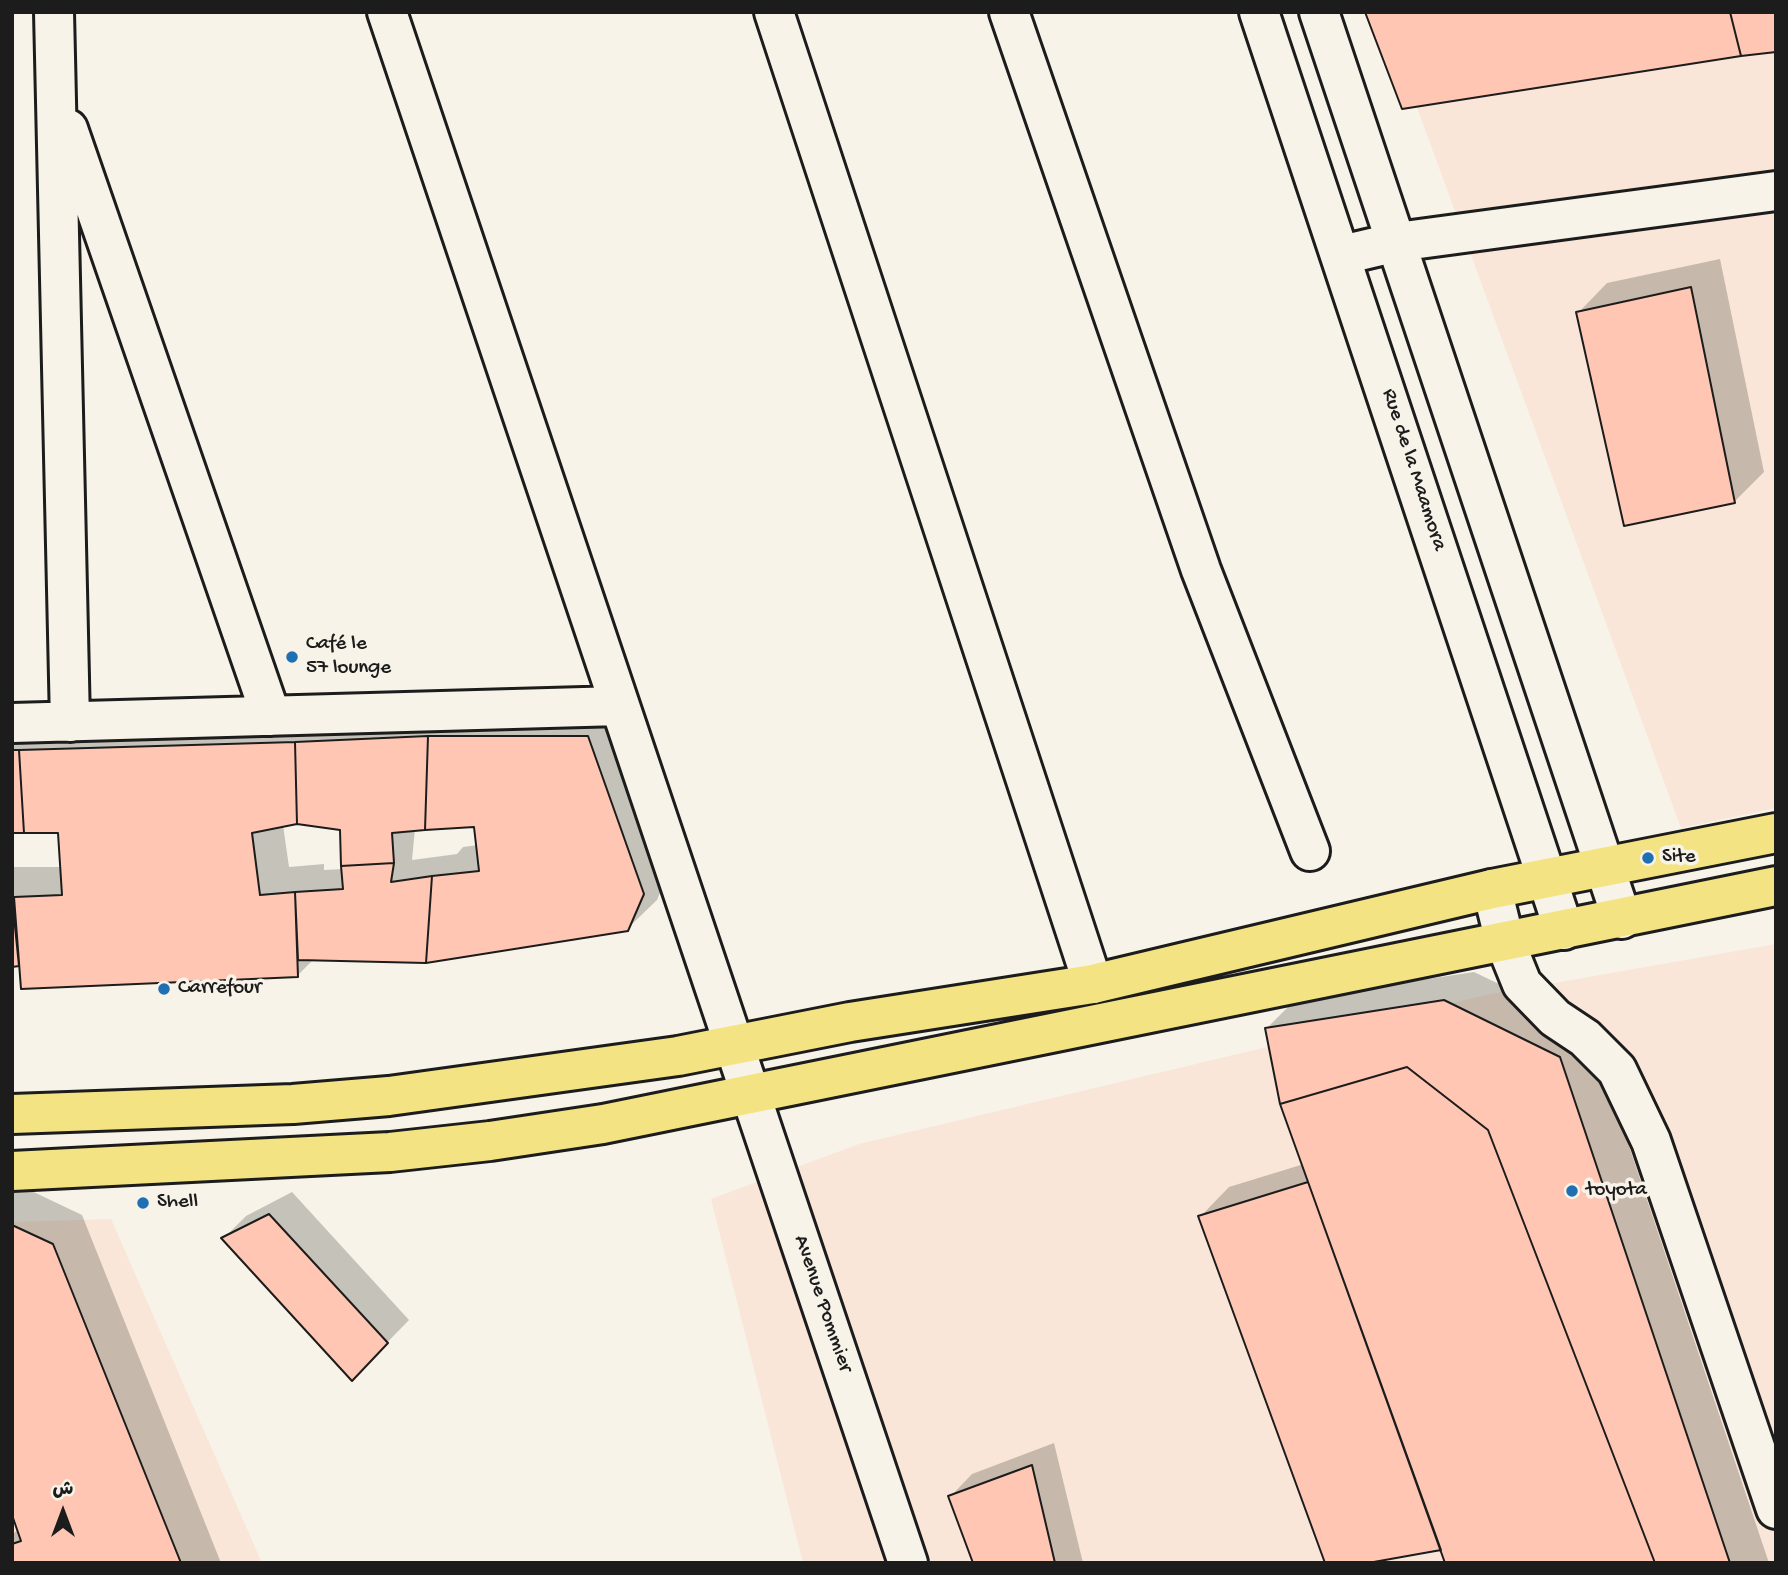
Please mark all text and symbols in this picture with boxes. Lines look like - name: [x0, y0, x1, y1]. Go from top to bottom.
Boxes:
- street label: Rue de la Maamora: [1375, 386, 1451, 554]
- place label: Café le 57 lounge: [306, 632, 391, 682]
- marker: Café le 57 lounge: [284, 649, 300, 665]
- place label: Site: [1662, 845, 1696, 871]
- marker: Site: [1640, 850, 1656, 866]
- place label: Carrefour: [178, 976, 261, 1002]
- marker: Carrefour: [156, 981, 172, 997]
- place label: toyota: [1586, 1178, 1647, 1204]
- marker: toyota: [1564, 1183, 1580, 1199]
- place label: Shell: [157, 1190, 198, 1216]
- marker: Shell: [135, 1195, 151, 1211]
- street label: Avenue Pommier: [787, 1232, 857, 1376]
- north arrow: [28, 1477, 98, 1547]
- text: ش: [53, 1479, 73, 1502]

